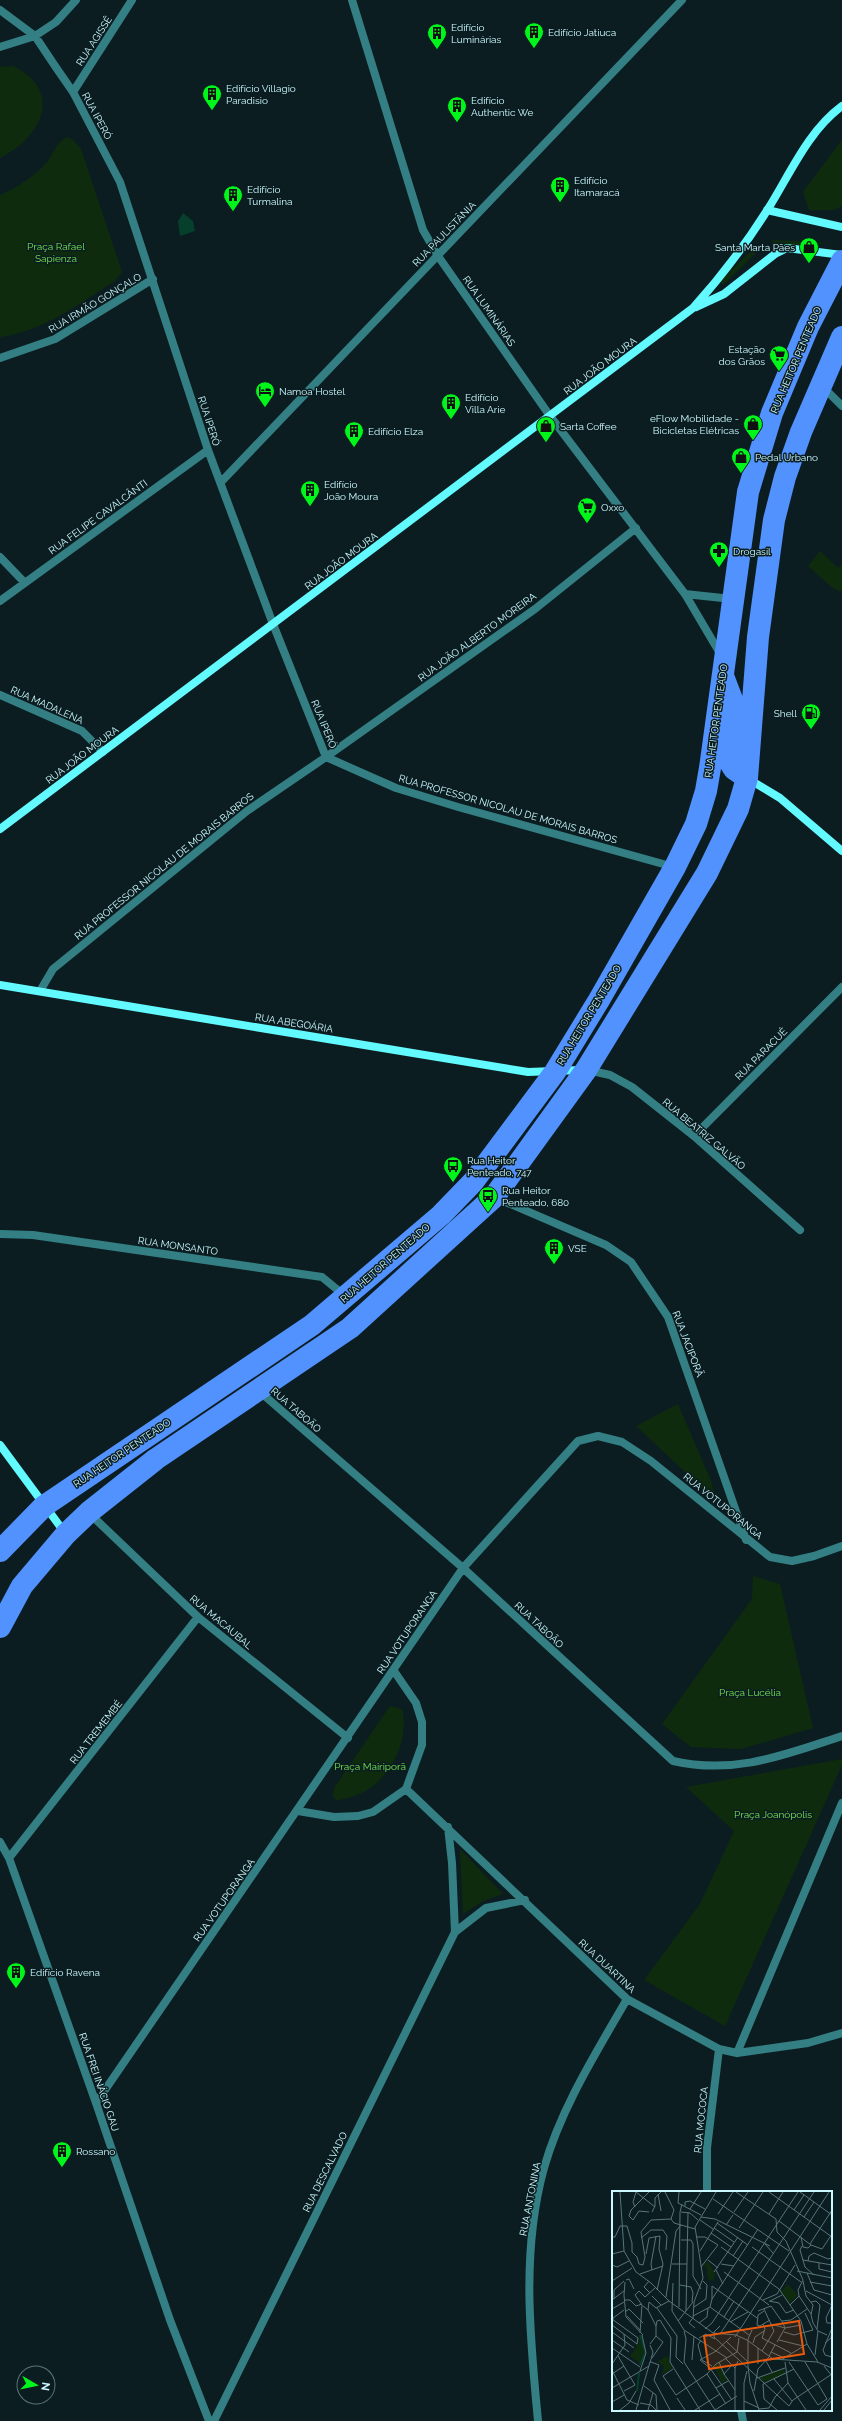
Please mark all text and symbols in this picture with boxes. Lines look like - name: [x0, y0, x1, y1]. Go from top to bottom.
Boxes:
- street label: RUA AGISSÊ: [74, 14, 114, 68]
- building icon: Edifício Jatiuca: [523, 21, 545, 49]
- building icon: Edifício Luminárias: [426, 22, 448, 50]
- place label: Edifício Luminárias: [451, 22, 502, 45]
- place label: Edifício Jatiuca: [548, 27, 616, 38]
- building icon: Edifício Villagio Paradisio: [201, 83, 223, 111]
- place label: Edifício Villagio Paradisio: [226, 83, 296, 106]
- street label: RUA IPERÓ: [80, 91, 114, 142]
- building icon: Edifício Authentic We: [446, 95, 468, 123]
- place label: Edifício Authentic We: [471, 95, 533, 118]
- building icon: Edifício Itamaracá: [549, 175, 571, 203]
- place label: Edifício Itamaracá: [574, 175, 620, 198]
- building icon: Edifício Turmalina: [222, 184, 244, 212]
- place label: Edifício Turmalina: [247, 184, 293, 207]
- street label: RUA PAULISTÂNIA: [410, 199, 478, 269]
- shop icon: Santa Marta Pães: [798, 236, 820, 264]
- park label: Praça Rafael Sapienza: [27, 241, 85, 264]
- place label: Santa Marta Pães: [715, 242, 795, 253]
- street label: RUA IRMÃO GONÇALO: [47, 271, 144, 335]
- street label: RUA LUMINÁRIAS: [461, 274, 517, 348]
- street label: RUA HEITOR PENTEADO: [769, 305, 824, 415]
- street label: RUA JOÃO MOURA: [561, 335, 639, 397]
- place label: Estação dos Grãos: [719, 344, 765, 367]
- supermarket icon: Estação dos Grãos: [768, 344, 790, 372]
- hotel icon: Namoa Hostel: [254, 380, 276, 408]
- place label: Namoa Hostel: [279, 386, 345, 397]
- building icon: Edifício Villa Arie: [440, 392, 462, 420]
- place label: Edifício Villa Arie: [465, 392, 506, 415]
- street label: RUA IPERÓ: [196, 395, 222, 448]
- place label: eFlow Mobilidade - Bicicletas Elétricas: [650, 413, 739, 436]
- shop icon: eFlow Mobilidade - Bicicletas Elétricas: [742, 413, 764, 441]
- shop icon: Sarta Coffee: [535, 415, 557, 443]
- building icon: Edifício Elza: [343, 420, 365, 448]
- place label: Sarta Coffee: [560, 421, 617, 432]
- place label: Edifício Elza: [368, 426, 423, 437]
- shop icon: Pedal Urbano: [730, 446, 752, 474]
- place label: Pedal Urbano: [755, 452, 818, 463]
- street label: RUA FELIPE CAVALCÂNTI: [47, 478, 149, 556]
- building icon: Edifício João Moura: [299, 479, 321, 507]
- place label: Edifício João Moura: [324, 479, 378, 502]
- supermarket icon: Oxxo: [576, 496, 598, 524]
- place label: Oxxo: [601, 502, 624, 513]
- street label: RUA JOÃO MOURA: [302, 530, 380, 592]
- pharmacy icon: Drogasil: [708, 540, 730, 568]
- place label: Drogasil: [733, 546, 771, 557]
- street label: RUA JOÃO ALBERTO MOREIRA: [416, 590, 538, 684]
- street label: RUA HEITOR PENTEADO: [703, 663, 730, 779]
- street label: RUA MADALENA: [9, 684, 85, 726]
- street label: RUA IPERÓ: [309, 698, 339, 750]
- fuel station icon: Shell: [800, 702, 822, 730]
- place label: Shell: [774, 708, 797, 719]
- street label: RUA JOÃO MOURA: [43, 724, 121, 786]
- street label: RUA PROFESSOR NICOLAU DE MORAIS BARROS: [397, 772, 619, 846]
- street label: RUA PROFESSOR NICOLAU DE MORAIS BARROS: [72, 790, 256, 942]
- street label: RUA HEITOR PENTEADO: [555, 963, 624, 1067]
- street label: RUA ABEGOÁRIA: [254, 1011, 334, 1035]
- street label: RUA PARACUÊ: [733, 1026, 789, 1082]
- street label: RUA BEATRIZ GALVÃO: [660, 1096, 748, 1172]
- bus stop icon: Rua Heitor Penteado, 747: [442, 1155, 464, 1183]
- place label: Rua Heitor Penteado, 747: [467, 1155, 532, 1178]
- bus stop icon: Rua Heitor Penteado, 680: [477, 1185, 499, 1213]
- place label: Rua Heitor Penteado, 680: [502, 1185, 569, 1208]
- street label: RUA HEITOR PENTEADO: [338, 1221, 432, 1305]
- street label: RUA MONSANTO: [137, 1235, 219, 1257]
- building icon: VSE: [543, 1237, 565, 1265]
- place label: VSE: [568, 1243, 587, 1254]
- street label: RUA JACIPORÃ: [670, 1309, 706, 1379]
- street label: RUA TABOÃO: [269, 1385, 324, 1435]
- street label: RUA HEITOR PENTEADO: [71, 1416, 173, 1490]
- street label: RUA VOTUPORANGA: [681, 1471, 765, 1541]
- street label: RUA VOTUPORANGA: [375, 1588, 439, 1676]
- street label: RUA MACAUBAL: [188, 1593, 255, 1651]
- street label: RUA TABOÃO: [512, 1600, 566, 1651]
- park label: Praça Lucélia: [719, 1687, 781, 1698]
- street label: RUA TREMEMBÉ: [68, 1698, 124, 1766]
- park label: Praça Mairiporã: [334, 1761, 406, 1772]
- park label: Praça Joanópolis: [734, 1809, 812, 1820]
- street label: RUA VOTUPORANGA: [191, 1856, 257, 1944]
- street label: RUA DUARTINA: [576, 1937, 638, 1995]
- building icon: Edifício Ravena: [5, 1961, 27, 1989]
- place label: Edifício Ravena: [30, 1967, 100, 1978]
- street label: RUA FREI INÁCIO GAU: [77, 2031, 121, 2133]
- street label: RUA MOCOCA: [692, 2086, 710, 2154]
- street label: RUA DESCALVADO: [301, 2130, 349, 2214]
- building icon: Rossano: [51, 2140, 73, 2168]
- place label: Rossano: [76, 2146, 115, 2157]
- street label: RUA ANTONINA: [517, 2161, 543, 2237]
- inset map: [612, 2191, 832, 2411]
- north arrow: [16, 2365, 56, 2405]
- text: N: [38, 2381, 52, 2392]

